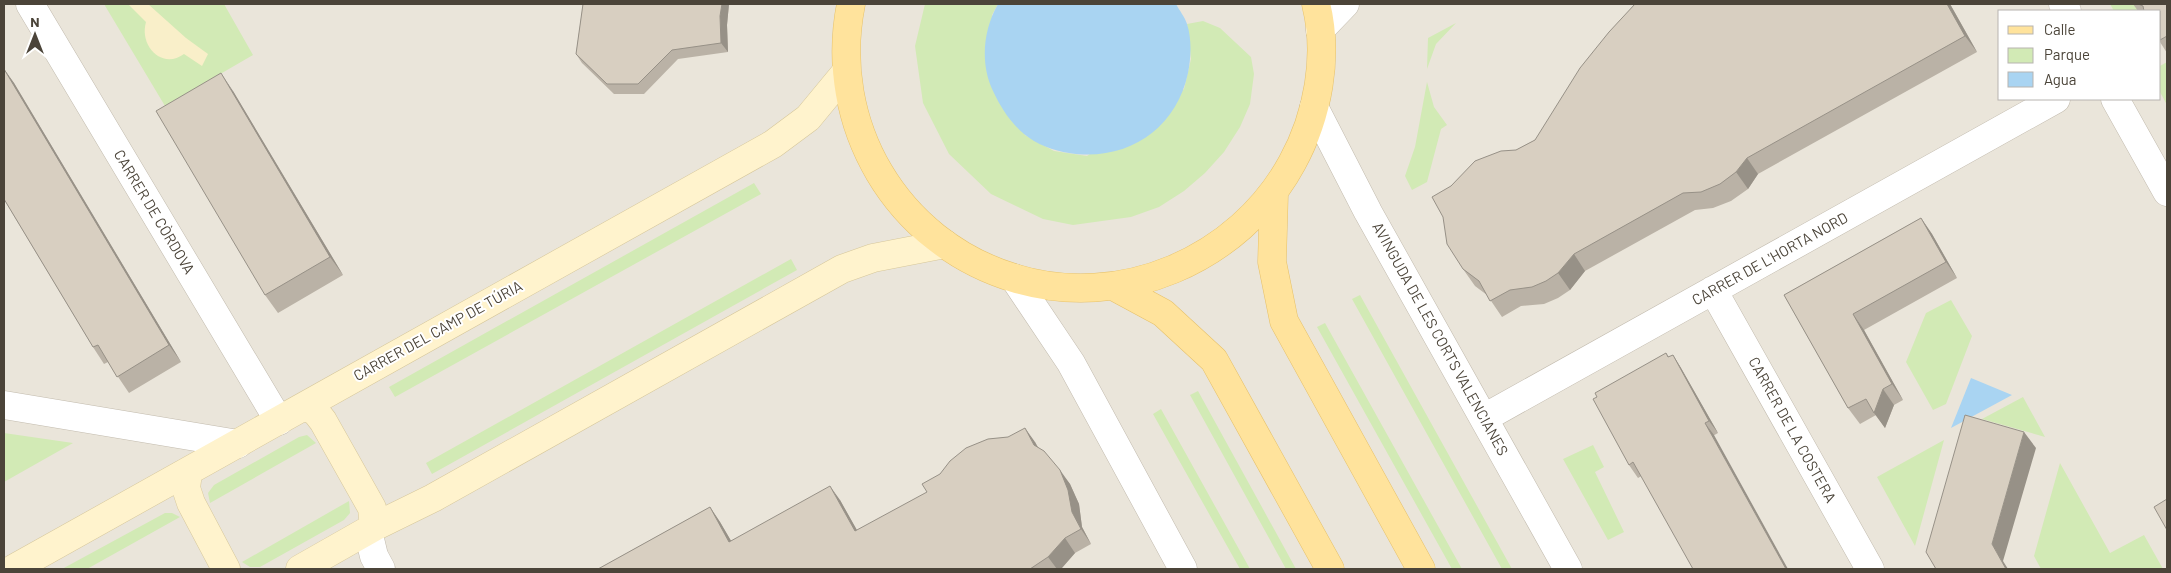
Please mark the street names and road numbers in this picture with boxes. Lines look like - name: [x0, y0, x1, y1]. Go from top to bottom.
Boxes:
- street label: CARRER DE CÒRDOVA: [111, 146, 199, 277]
- street label: CARRER DE L'HORTA NORD: [1689, 208, 1850, 308]
- street label: AVINGUDA DE LES CORTS VALENCIANES: [1369, 219, 1513, 458]
- street label: CARRER DEL CAMP DE TÚRIA: [350, 276, 525, 384]
- street label: CARRER DE LA COSTERA: [1745, 354, 1840, 505]

